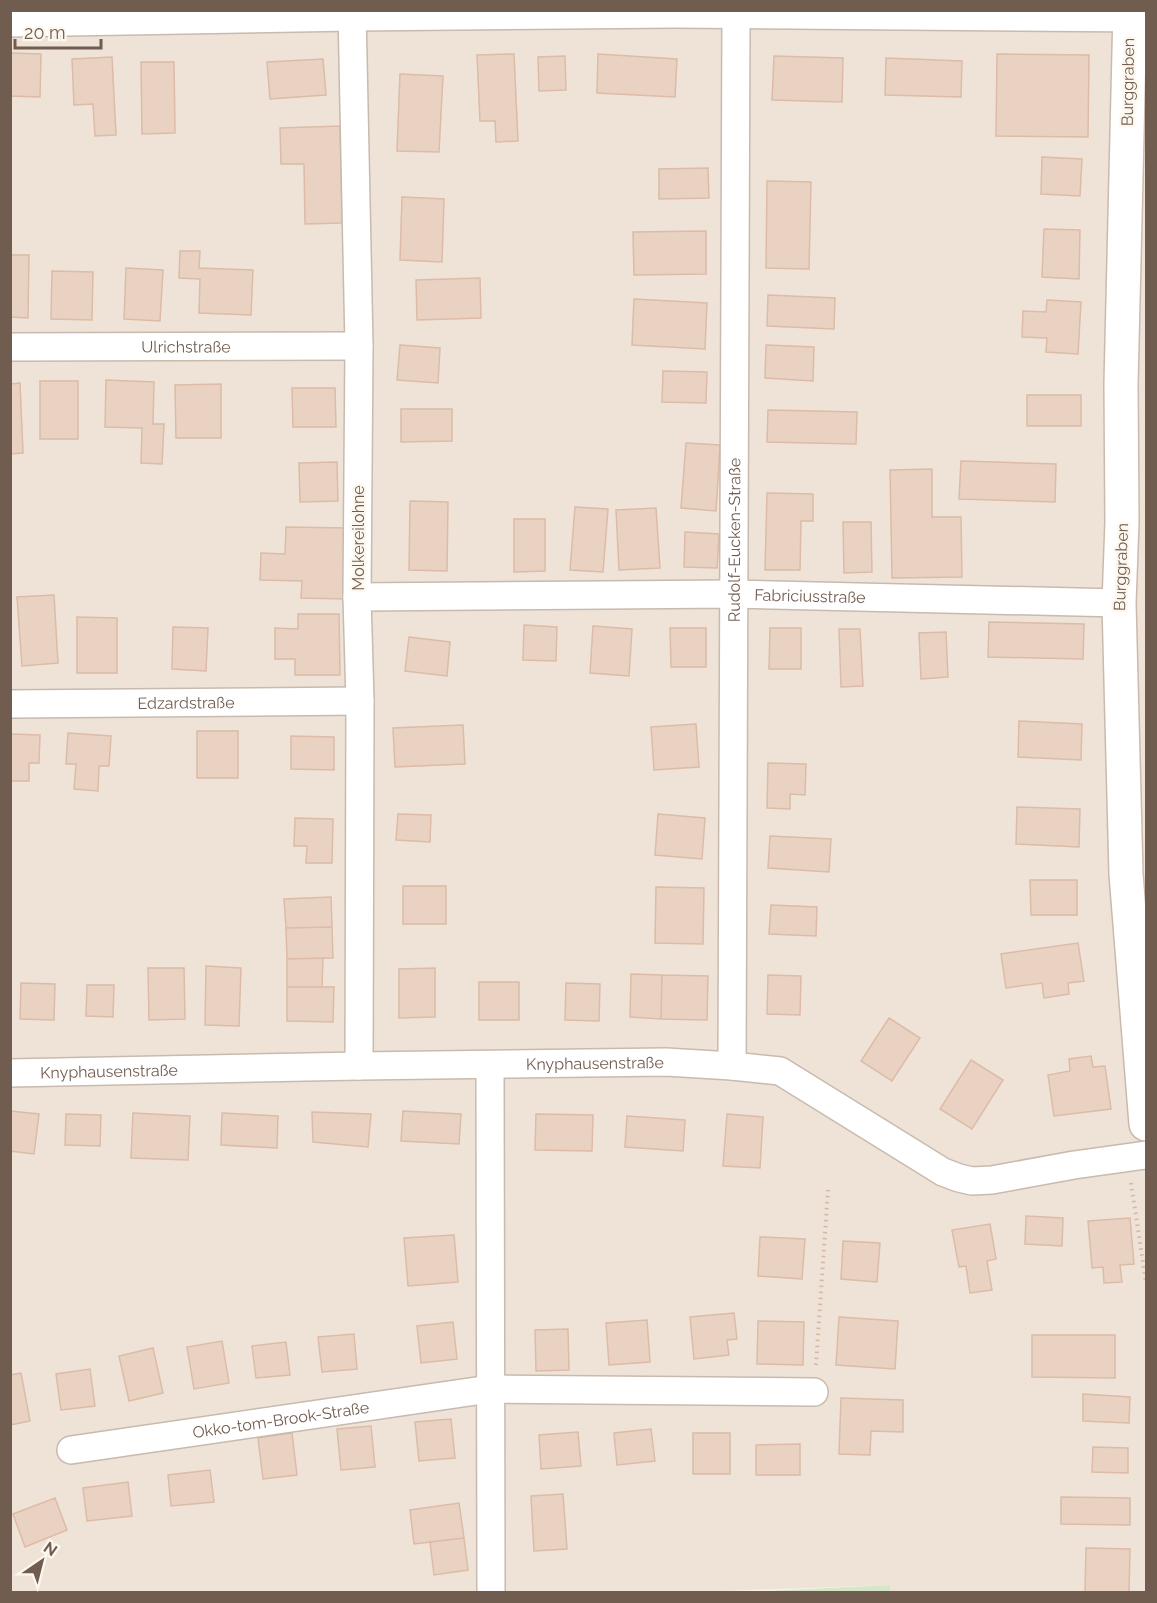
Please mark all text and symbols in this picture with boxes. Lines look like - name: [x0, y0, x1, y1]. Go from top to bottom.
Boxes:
- scale bar: [15, 12, 100, 50]
- text: 20 m: [24, 22, 66, 43]
- street label: Burggraben: [1118, 38, 1138, 126]
- street label: Ulrichstraße: [141, 337, 231, 356]
- street label: Rudolf-Eucken-Straße: [724, 458, 744, 622]
- street label: Molkereilohne: [349, 485, 368, 591]
- street label: Burggraben: [1110, 523, 1132, 611]
- street label: Fabriciusstraße: [754, 585, 866, 607]
- street label: Edzardstraße: [137, 693, 235, 712]
- street label: Knyphausenstraße: [526, 1053, 664, 1073]
- street label: Knyphausenstraße: [40, 1060, 178, 1082]
- street label: Okko-tom-Brook-Straße: [191, 1397, 370, 1442]
- north arrow: [12, 1531, 72, 1591]
- text: N: [40, 1538, 61, 1560]

